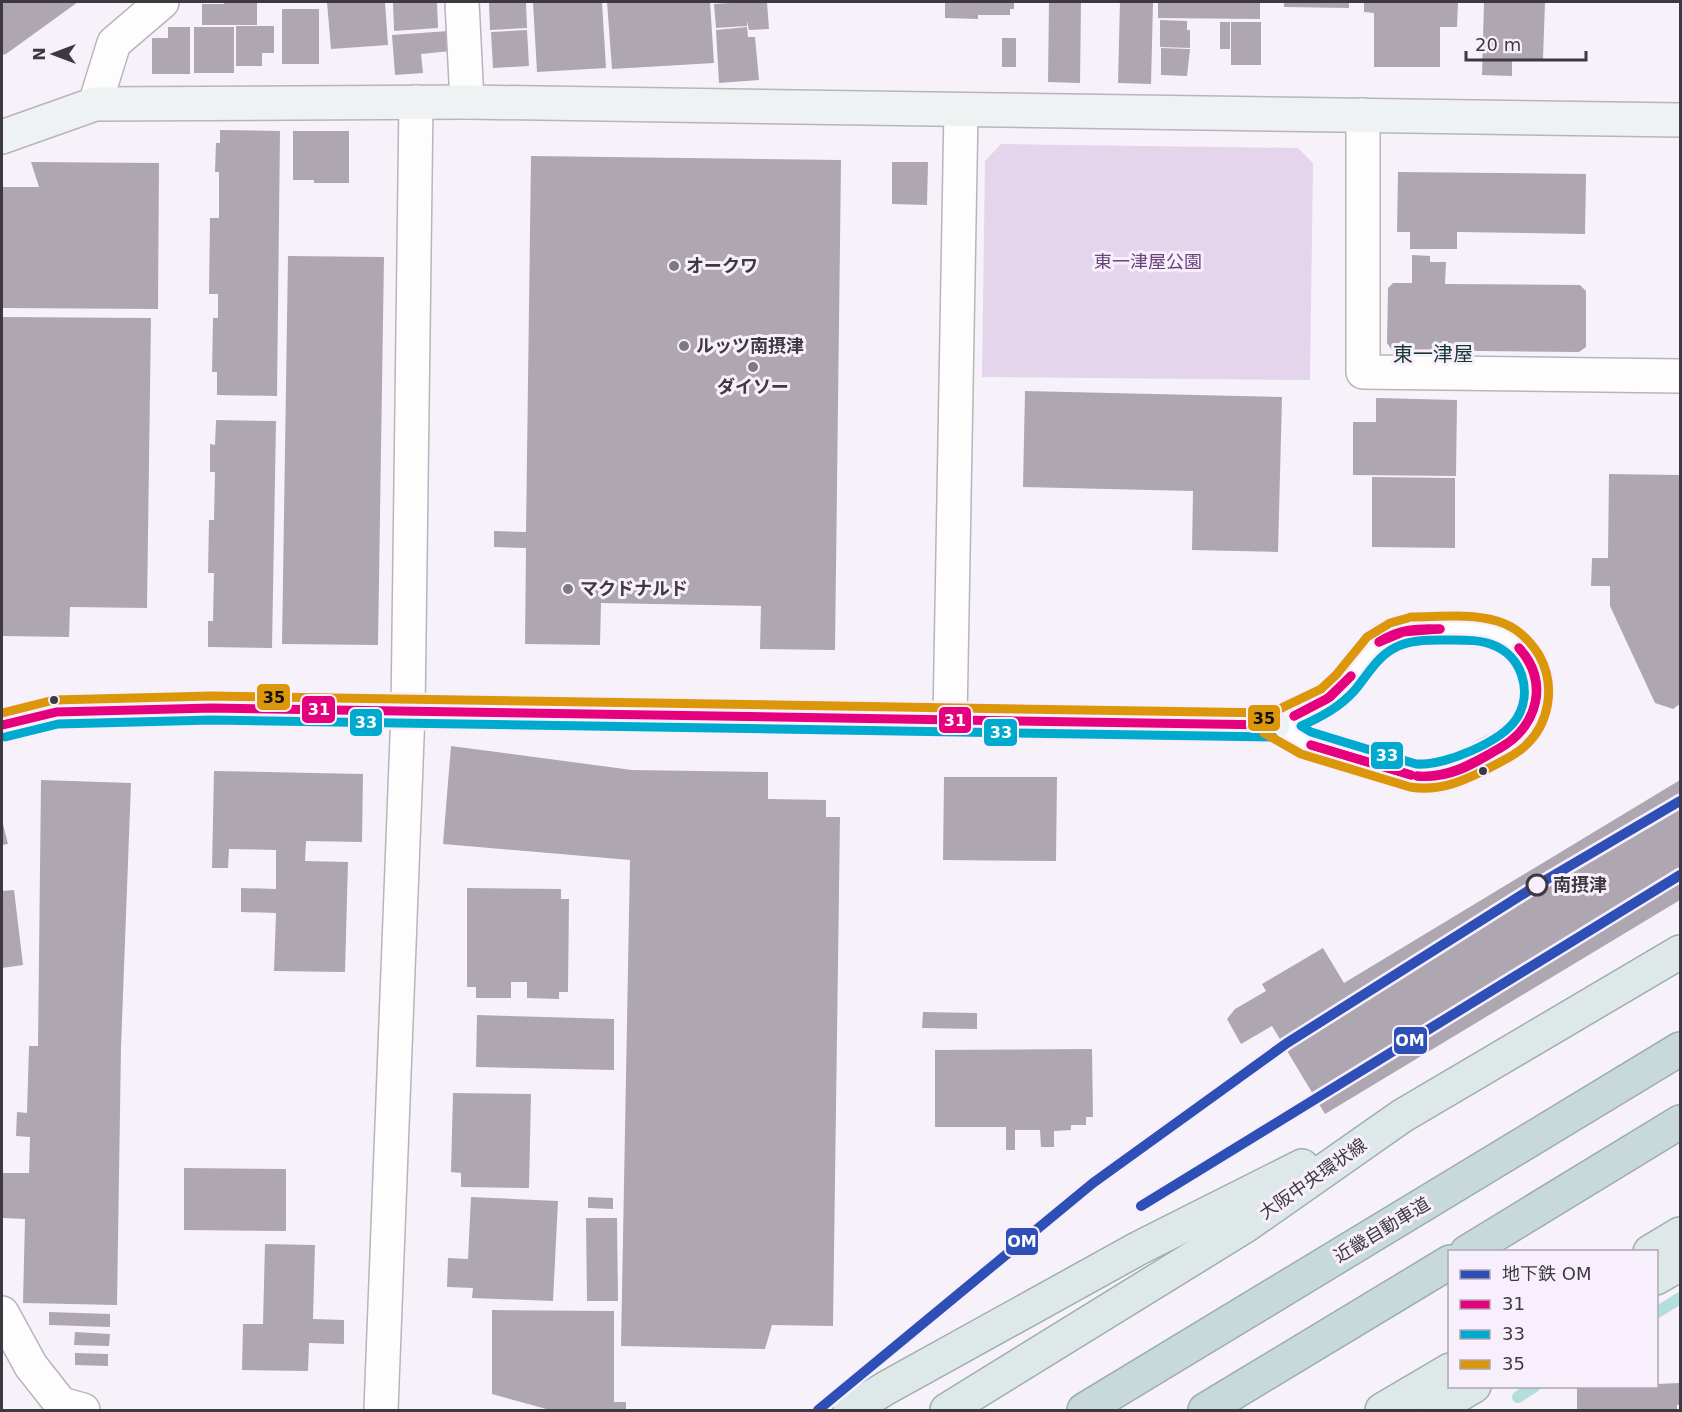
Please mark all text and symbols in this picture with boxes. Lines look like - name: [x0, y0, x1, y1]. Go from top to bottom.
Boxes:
- north arrow: [24, 24, 84, 84]
- scale bar: [1466, 24, 1586, 62]
- text: 20 m: [1475, 34, 1521, 55]
- text: N: [30, 47, 49, 61]
- park label: 東一津屋公園: [1094, 251, 1202, 272]
- place label: オークワ: [686, 255, 758, 276]
- marker: オークワ: [667, 259, 681, 273]
- place label: ルッツ南摂津: [696, 335, 804, 356]
- marker: ルッツ南摂津: [677, 339, 691, 353]
- district label: 東一津屋: [1393, 342, 1473, 366]
- marker: ダイソー: [746, 360, 760, 374]
- place label: ダイソー: [717, 376, 789, 397]
- place label: マクドナルド: [580, 578, 688, 599]
- marker: マクドナルド: [561, 582, 575, 596]
- line badge: 35: [256, 683, 291, 711]
- text: 35: [263, 688, 285, 707]
- unlabelled marker: [48, 694, 60, 706]
- line badge: 31: [301, 695, 336, 724]
- text: 31: [308, 700, 330, 719]
- line badge: 35: [1247, 704, 1281, 732]
- line badge: 31: [938, 706, 972, 734]
- line badge: 33: [349, 708, 383, 737]
- text: 35: [1253, 709, 1275, 728]
- text: 31: [944, 711, 966, 730]
- text: 33: [355, 713, 377, 732]
- line badge: 33: [983, 718, 1018, 747]
- text: 33: [990, 723, 1012, 742]
- line badge: 33: [1370, 741, 1404, 770]
- text: 33: [1376, 746, 1398, 765]
- unlabelled marker: [1477, 765, 1489, 777]
- marker: 南摂津: [1526, 874, 1548, 896]
- place label: 南摂津: [1553, 874, 1607, 895]
- line badge: OM: [1393, 1026, 1428, 1055]
- text: OM: [1395, 1031, 1425, 1050]
- street label: 大阪中央環状線: [1255, 1134, 1370, 1223]
- street label: 近畿自動車道: [1330, 1193, 1433, 1266]
- line badge: OM: [1005, 1227, 1039, 1256]
- text: OM: [1007, 1232, 1037, 1251]
- legend: [1448, 1250, 1658, 1388]
- text: 地下鉄 OM: [1502, 1263, 1591, 1284]
- text: 31: [1502, 1293, 1525, 1314]
- text: 33: [1502, 1323, 1525, 1344]
- text: 35: [1502, 1353, 1525, 1374]

